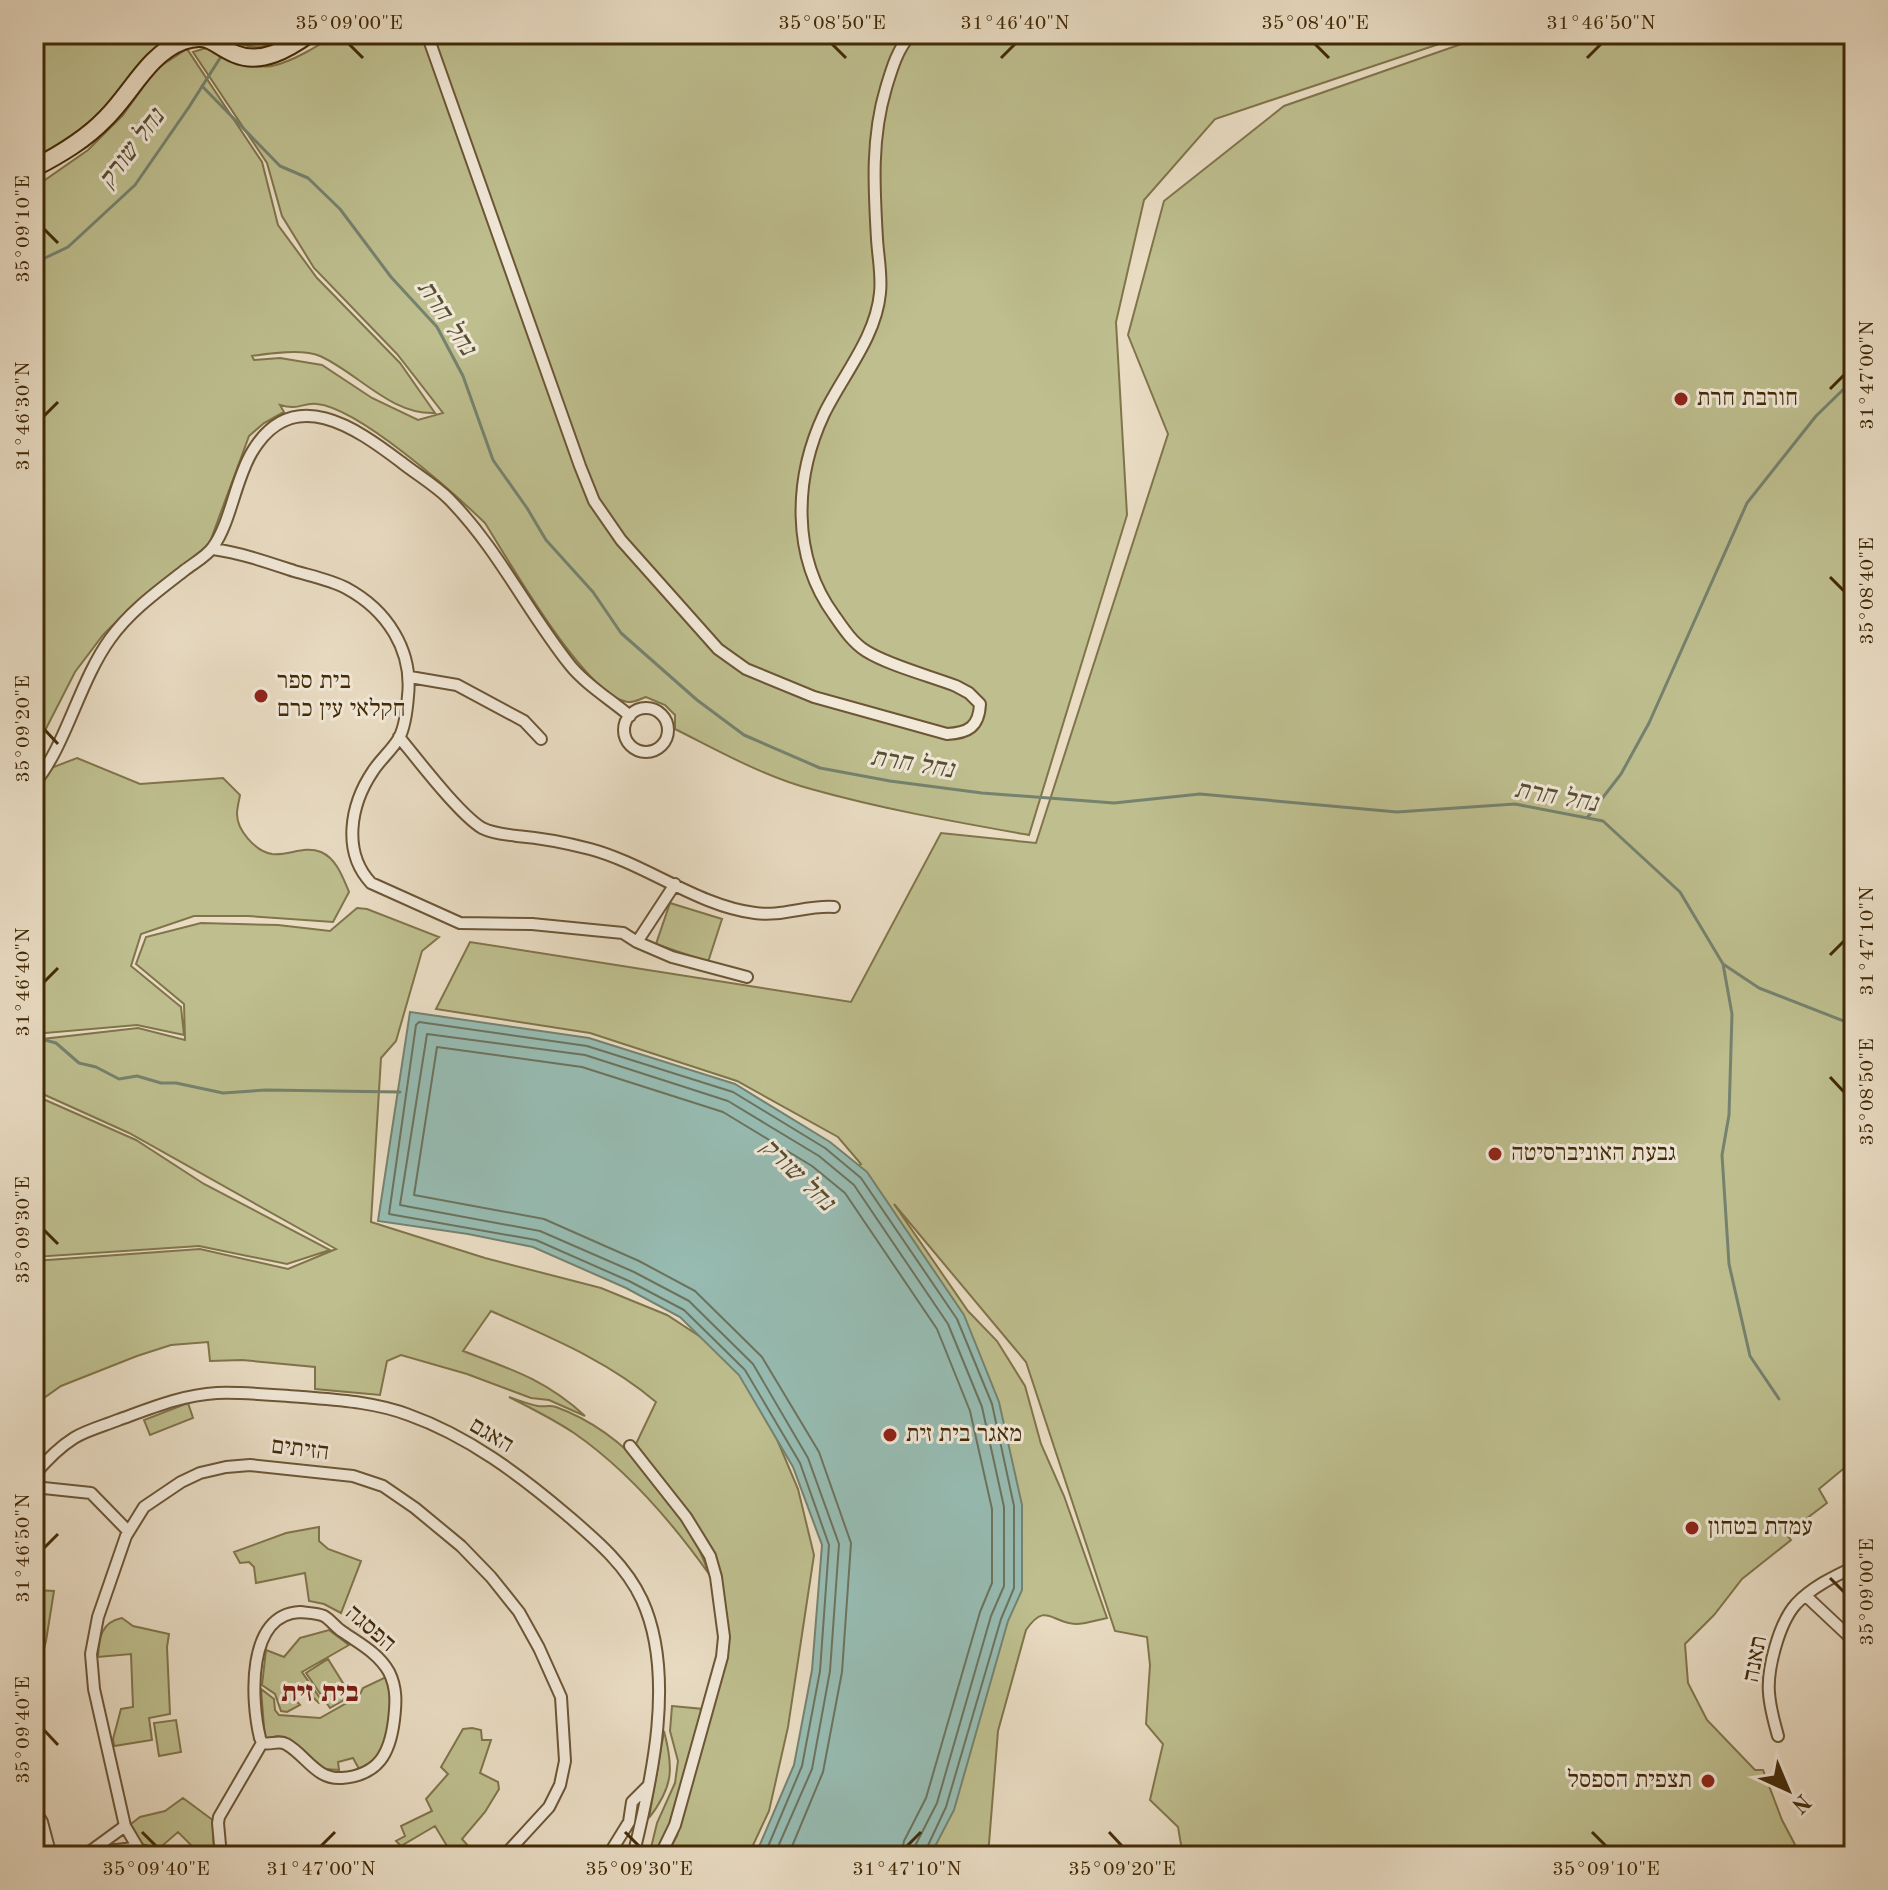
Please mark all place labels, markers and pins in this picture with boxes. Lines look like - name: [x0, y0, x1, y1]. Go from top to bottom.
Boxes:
- place label: חורבת חרת: [1697, 387, 1798, 411]
- marker: חורבת חרת: [1672, 390, 1690, 408]
- place label: בית ספר חקלאי עין כרם: [277, 670, 406, 722]
- marker: בית ספר חקלאי עין כרם: [252, 687, 270, 705]
- place label: גבעת האוניברסיטה: [1511, 1142, 1676, 1166]
- marker: גבעת האוניברסיטה: [1486, 1145, 1504, 1163]
- place label: מאגר בית זית: [906, 1423, 1022, 1447]
- marker: מאגר בית זית: [881, 1426, 899, 1444]
- place label: עמדת בטחון: [1708, 1516, 1813, 1540]
- marker: עמדת בטחון: [1683, 1519, 1701, 1537]
- place label: תצפית הספסל: [1567, 1767, 1692, 1793]
- marker: תצפית הספסל: [1699, 1772, 1717, 1790]

